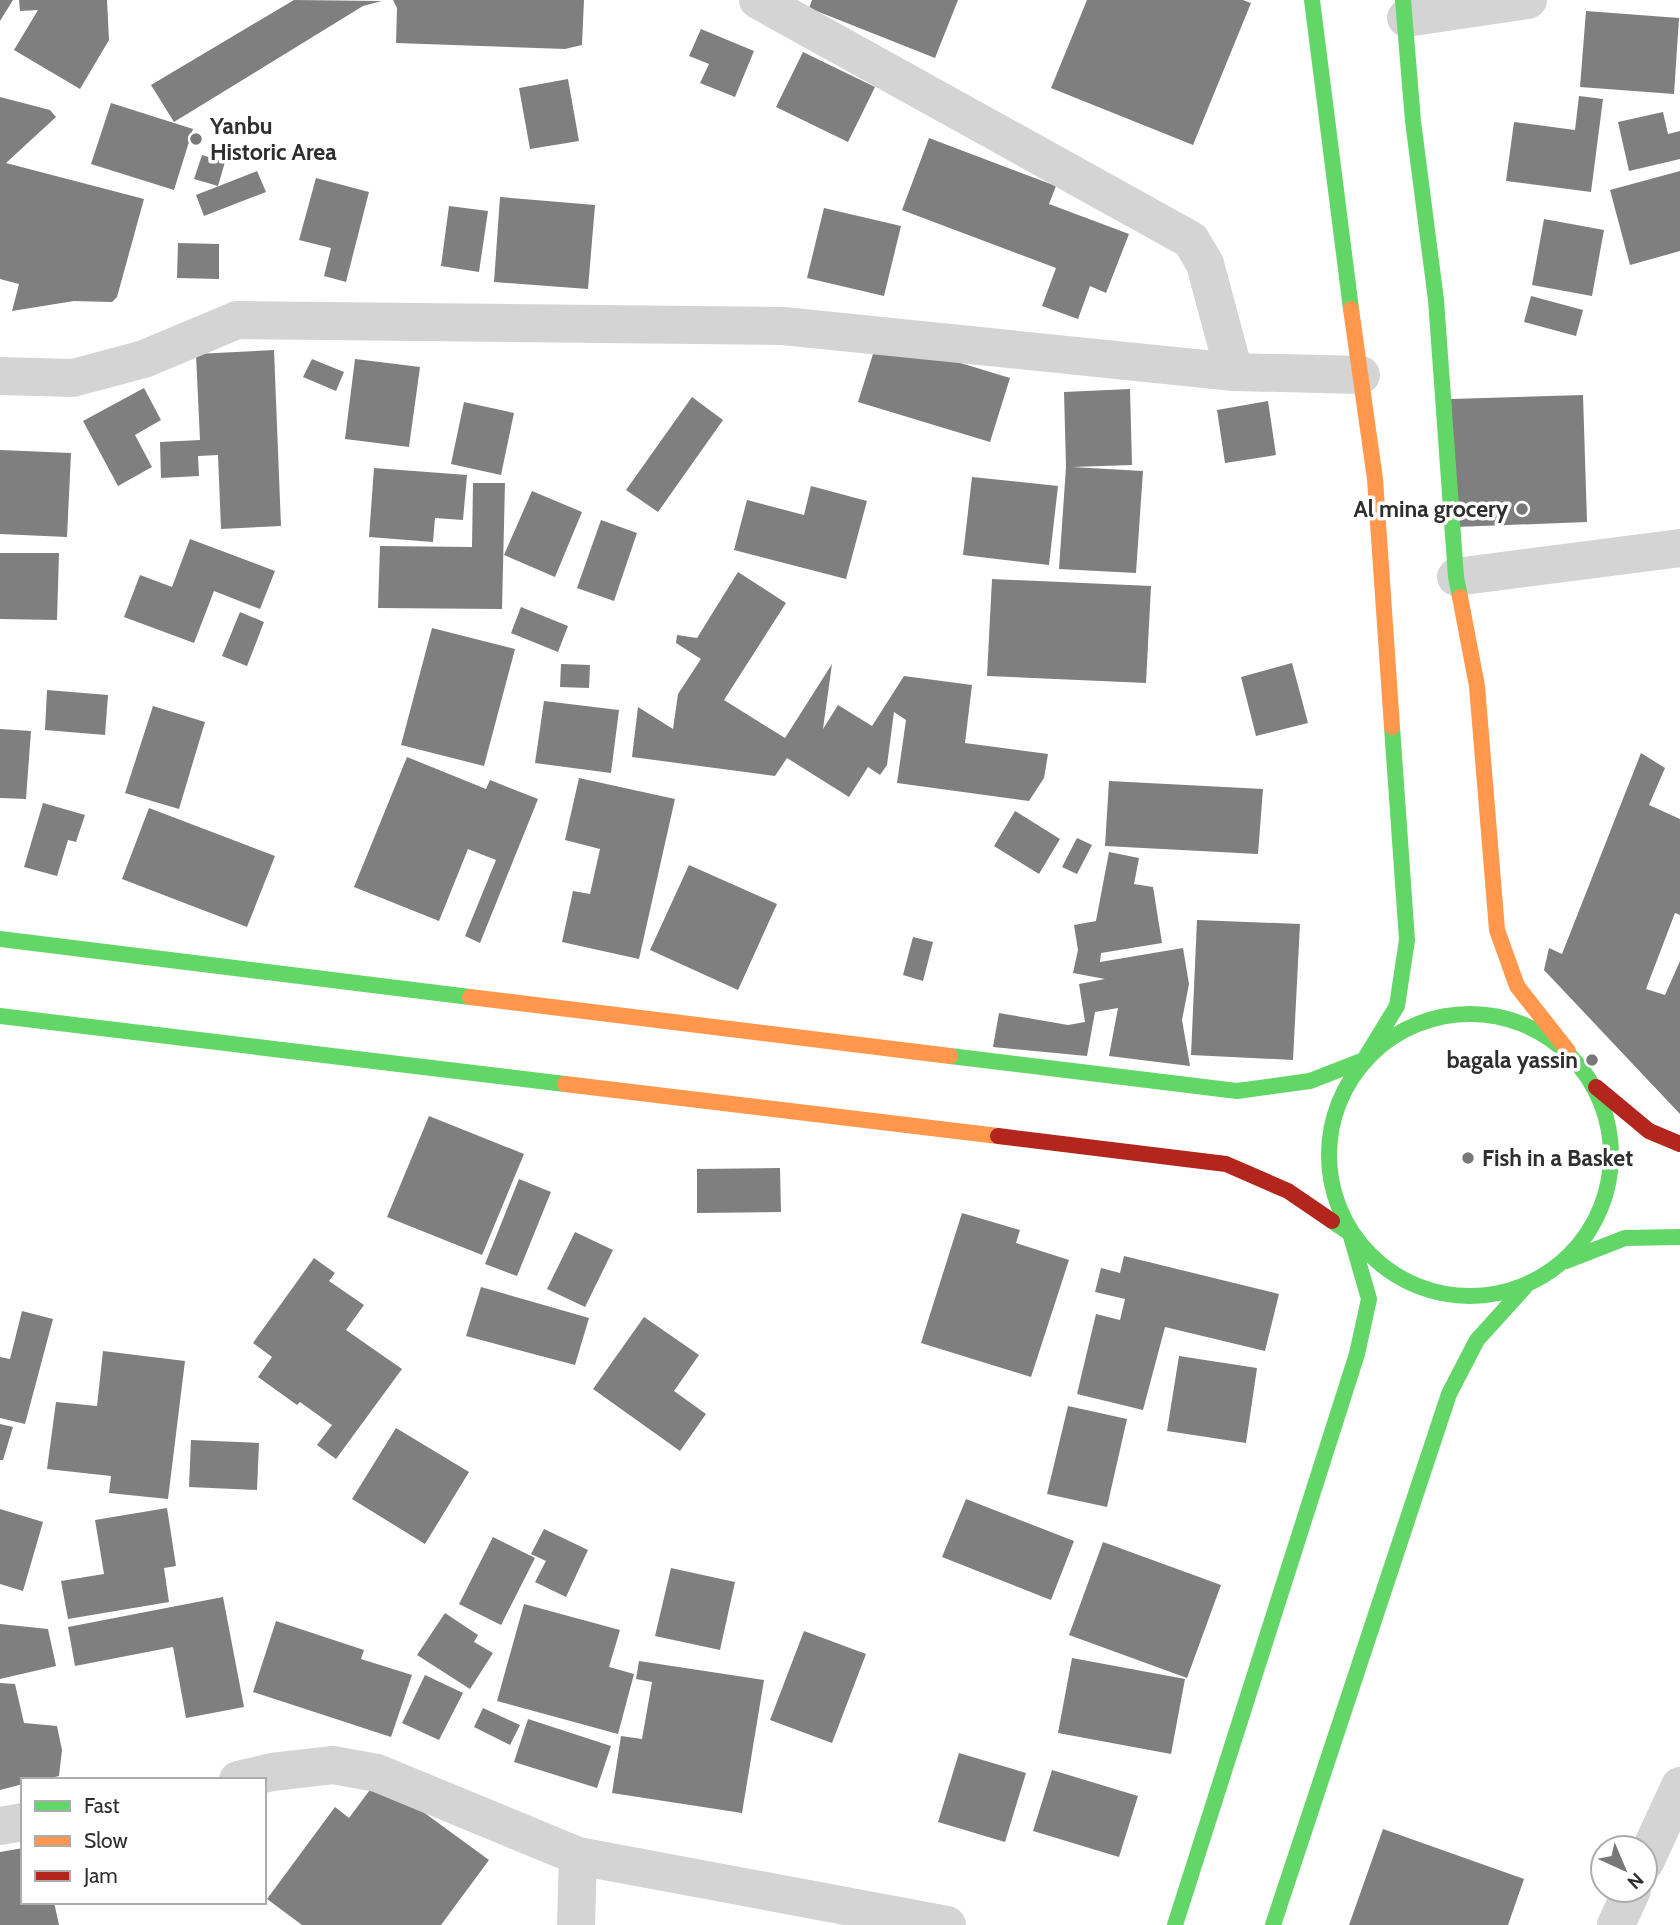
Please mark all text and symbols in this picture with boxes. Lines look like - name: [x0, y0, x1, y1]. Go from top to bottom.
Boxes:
- place label: Yanbu Historic Area: [209, 112, 337, 166]
- marker: Yanbu Historic Area: [188, 131, 204, 147]
- place label: Al mina grocery: [1354, 495, 1509, 523]
- marker: Al mina grocery: [1514, 501, 1530, 517]
- place label: bagala yassin: [1446, 1046, 1578, 1074]
- marker: bagala yassin: [1584, 1052, 1600, 1068]
- place label: Fish in a Basket: [1482, 1144, 1633, 1172]
- marker: Fish in a Basket: [1460, 1150, 1476, 1166]
- legend: [21, 1778, 266, 1904]
- text: Fast: [84, 1793, 120, 1818]
- text: Slow: [84, 1828, 128, 1853]
- north arrow: [1589, 1834, 1659, 1904]
- text: Jam: [83, 1863, 118, 1888]
- text: N: [1623, 1868, 1648, 1894]

